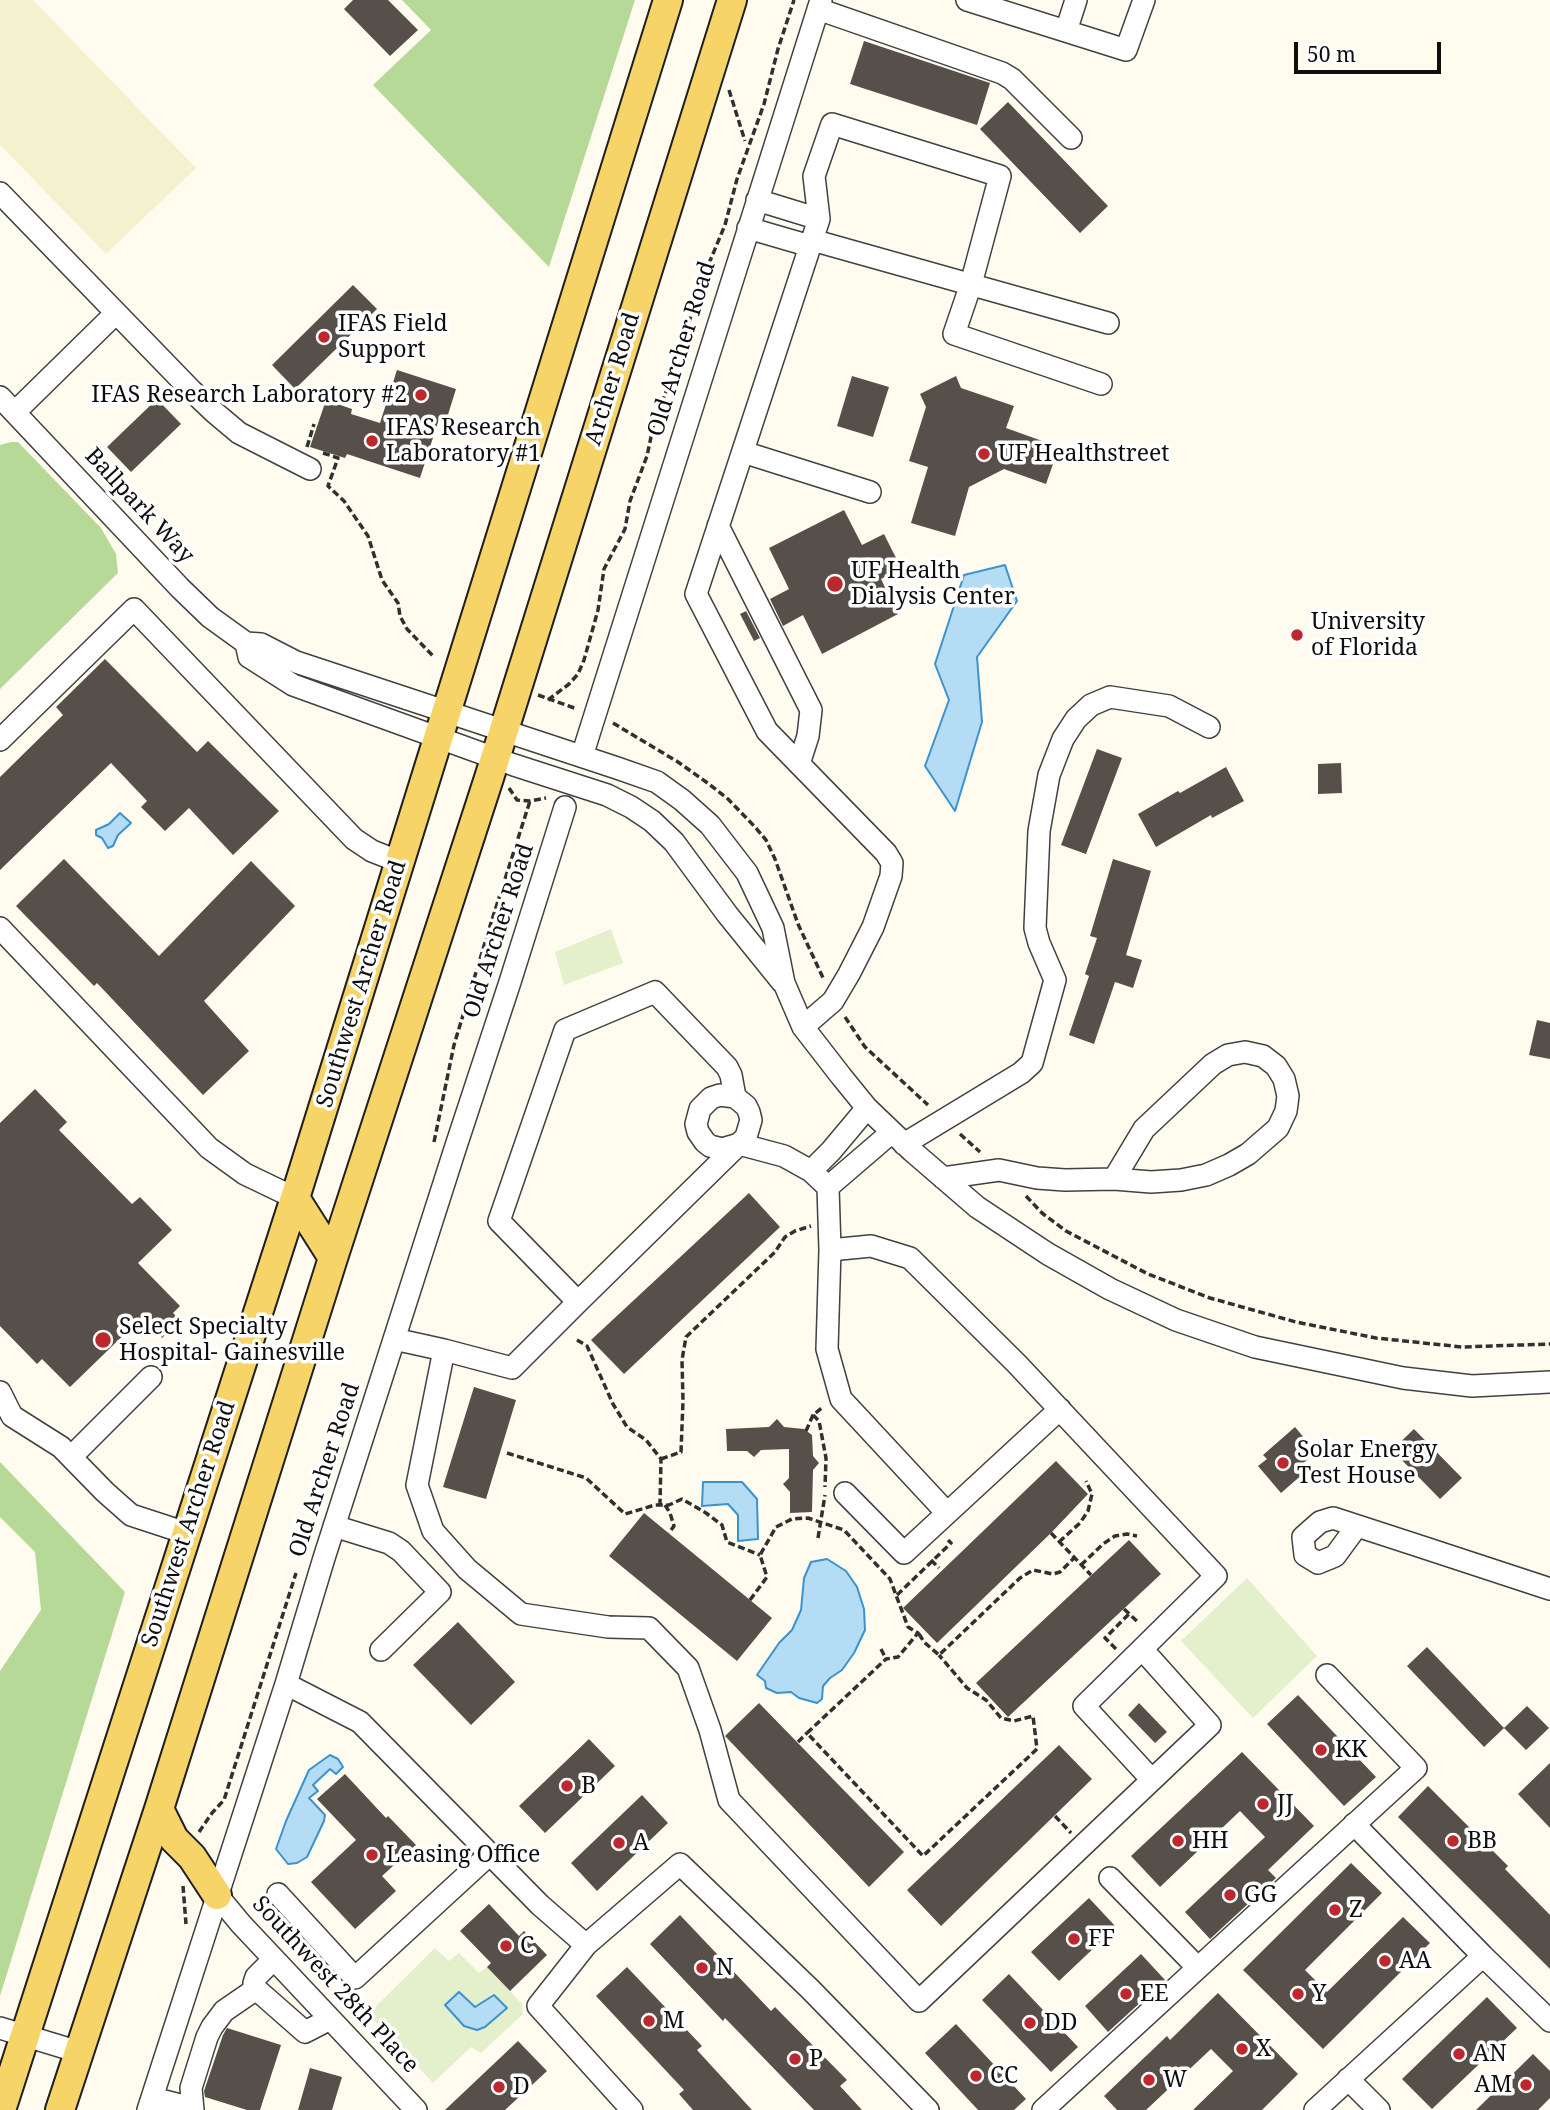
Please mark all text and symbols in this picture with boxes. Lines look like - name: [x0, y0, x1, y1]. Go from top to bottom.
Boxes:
- scale bar: [1298, 28, 1445, 72]
- text: 50 m: [1307, 40, 1356, 68]
- street label: Old Archer Road: [642, 258, 722, 440]
- street label: Archer Road: [580, 309, 646, 449]
- place label: IFAS Field Support: [338, 310, 448, 364]
- marker: IFAS Field Support: [316, 329, 332, 345]
- place label: IFAS Research Laboratory #2: [91, 381, 407, 409]
- marker: IFAS Research Laboratory #2: [413, 387, 429, 403]
- place label: IFAS Research Laboratory #1: [386, 414, 541, 468]
- marker: IFAS Research Laboratory #1: [364, 433, 380, 449]
- place label: UF Healthstreet: [998, 440, 1169, 468]
- street label: Ballpark Way: [79, 443, 199, 569]
- marker: UF Healthstreet: [976, 446, 992, 462]
- place label: UF Health Dialysis Center: [851, 557, 1015, 611]
- marker: UF Health Dialysis Center: [825, 574, 845, 594]
- place label: University of Florida: [1311, 608, 1425, 662]
- marker: University of Florida: [1289, 627, 1305, 643]
- street label: Old Archer Road: [458, 840, 540, 1022]
- street label: Southwest Archer Road: [311, 857, 413, 1111]
- place label: Select Specialty Hospital- Gainesville: [119, 1313, 345, 1367]
- marker: Select Specialty Hospital- Gainesville: [93, 1330, 113, 1350]
- street label: Old Archer Road: [284, 1379, 366, 1561]
- street label: Southwest Archer Road: [136, 1397, 242, 1651]
- place label: Solar Energy Test House: [1297, 1436, 1437, 1490]
- marker: Solar Energy Test House: [1275, 1455, 1291, 1471]
- place label: KK: [1335, 1736, 1367, 1764]
- marker: KK: [1313, 1742, 1329, 1758]
- place label: B: [581, 1772, 596, 1800]
- marker: B: [559, 1778, 575, 1794]
- place label: JJ: [1277, 1790, 1293, 1818]
- marker: JJ: [1255, 1796, 1271, 1812]
- place label: HH: [1192, 1827, 1228, 1855]
- place label: BB: [1467, 1827, 1497, 1855]
- place label: A: [633, 1829, 649, 1857]
- marker: HH: [1170, 1833, 1186, 1849]
- marker: BB: [1445, 1833, 1461, 1849]
- marker: A: [611, 1835, 627, 1851]
- place label: Leasing Office: [386, 1841, 540, 1869]
- marker: Leasing Office: [364, 1847, 380, 1863]
- place label: GG: [1244, 1881, 1277, 1909]
- marker: GG: [1222, 1887, 1238, 1903]
- street label: Southwest 28th Place: [246, 1891, 424, 2079]
- place label: Z: [1349, 1896, 1363, 1924]
- marker: Z: [1327, 1902, 1343, 1918]
- place label: FF: [1088, 1925, 1115, 1953]
- marker: FF: [1066, 1931, 1082, 1947]
- place label: C: [520, 1932, 534, 1960]
- marker: C: [498, 1938, 514, 1954]
- place label: AA: [1399, 1947, 1431, 1975]
- marker: AA: [1377, 1953, 1393, 1969]
- place label: N: [716, 1954, 734, 1982]
- marker: N: [694, 1960, 710, 1976]
- place label: EE: [1140, 1980, 1169, 2008]
- place label: Y: [1312, 1980, 1326, 2008]
- marker: EE: [1118, 1986, 1134, 2002]
- marker: Y: [1290, 1986, 1306, 2002]
- place label: M: [663, 2007, 685, 2035]
- place label: DD: [1044, 2009, 1077, 2037]
- marker: M: [641, 2013, 657, 2029]
- marker: DD: [1022, 2015, 1038, 2031]
- place label: X: [1256, 2035, 1271, 2063]
- place label: AN: [1473, 2040, 1507, 2068]
- marker: X: [1234, 2041, 1250, 2057]
- place label: P: [809, 2045, 823, 2073]
- marker: AN: [1451, 2046, 1467, 2062]
- marker: P: [787, 2051, 803, 2067]
- place label: CC: [990, 2062, 1018, 2090]
- place label: W: [1163, 2066, 1187, 2094]
- marker: CC: [968, 2068, 984, 2084]
- place label: AM: [1474, 2071, 1512, 2099]
- marker: W: [1141, 2072, 1157, 2088]
- place label: D: [513, 2073, 530, 2101]
- marker: AM: [1518, 2077, 1534, 2093]
- marker: D: [491, 2079, 507, 2095]

